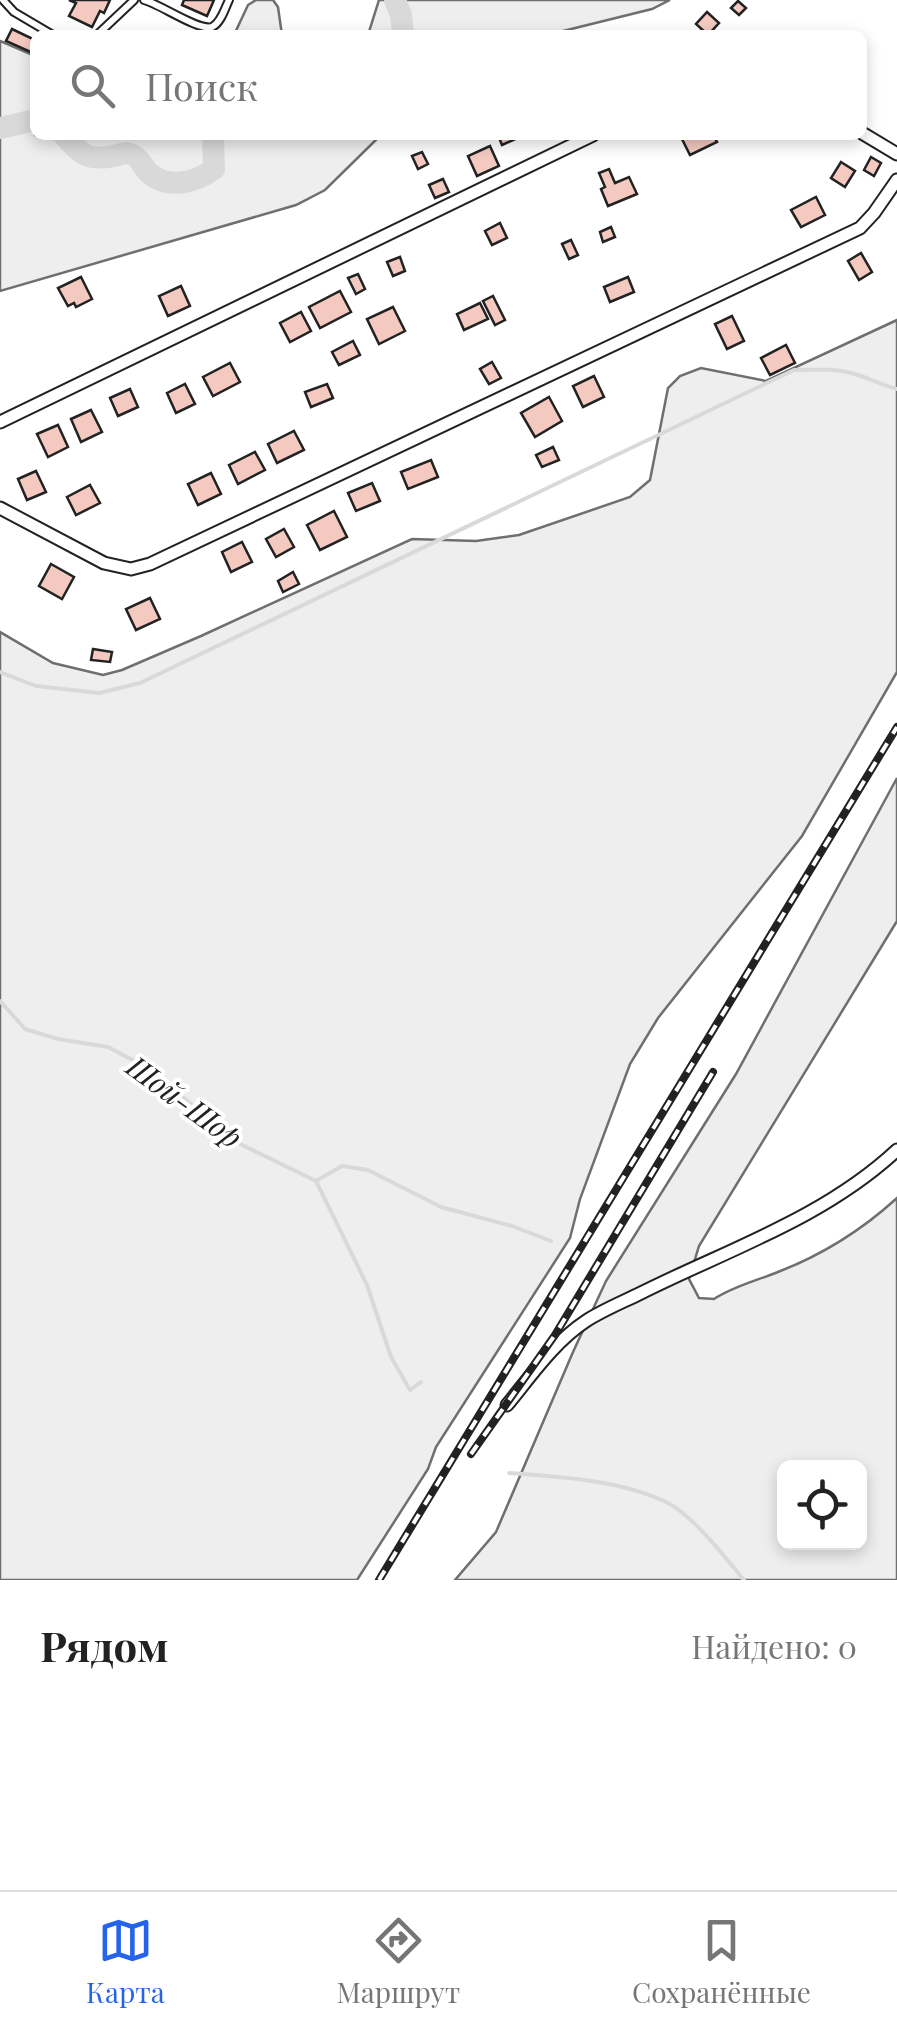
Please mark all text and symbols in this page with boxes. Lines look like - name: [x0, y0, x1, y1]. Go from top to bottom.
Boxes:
- search box: [30, 30, 867, 140]
- icon: search: [65, 58, 120, 113]
- text: Поиск: [145, 60, 258, 111]
- water label: Шой-Шор: [118, 1044, 251, 1156]
- map controls: [777, 1460, 867, 1550]
- button: locate: [777, 1460, 867, 1550]
- text: Рядом: [40, 1617, 168, 1673]
- text: Найдено: 0: [691, 1624, 857, 1667]
- tab: Карта: [86, 1913, 165, 2010]
- tab: Маршрут: [337, 1913, 460, 2010]
- tab: Сохранённые: [632, 1913, 811, 2010]

